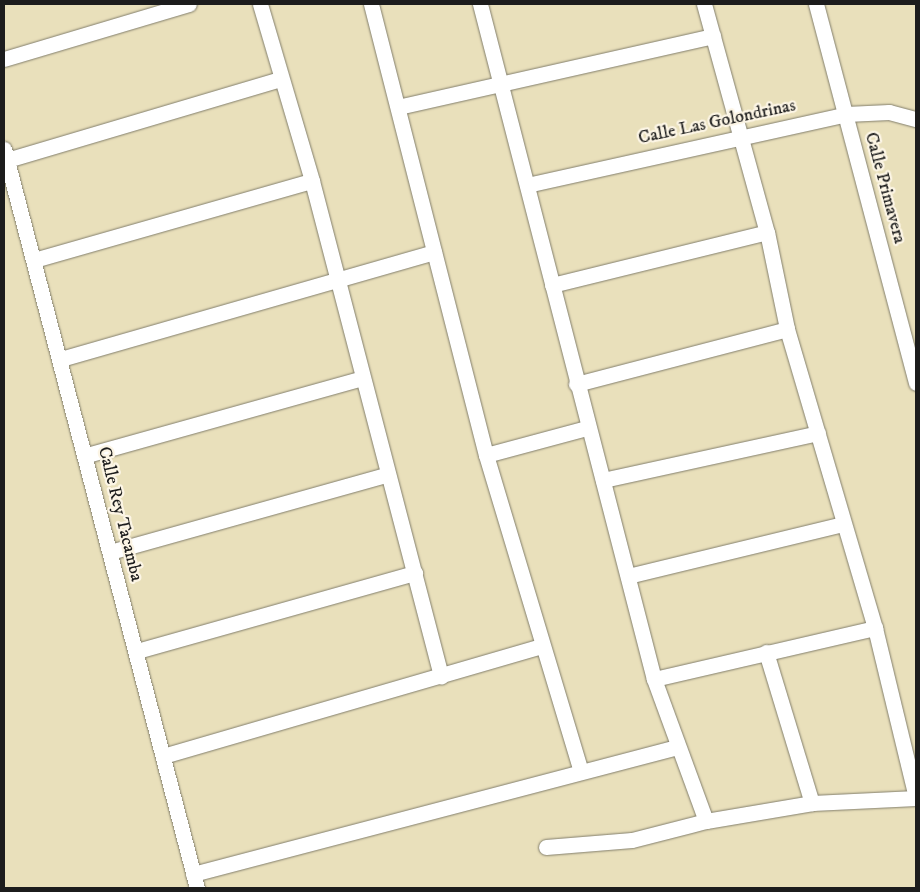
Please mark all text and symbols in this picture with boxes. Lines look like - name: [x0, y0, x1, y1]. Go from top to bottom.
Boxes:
- street label: Calle Las Golondrinas: [636, 95, 798, 149]
- street label: Calle Primavera: [860, 130, 910, 246]
- street label: Calle Rey Tacamba: [93, 444, 147, 584]

